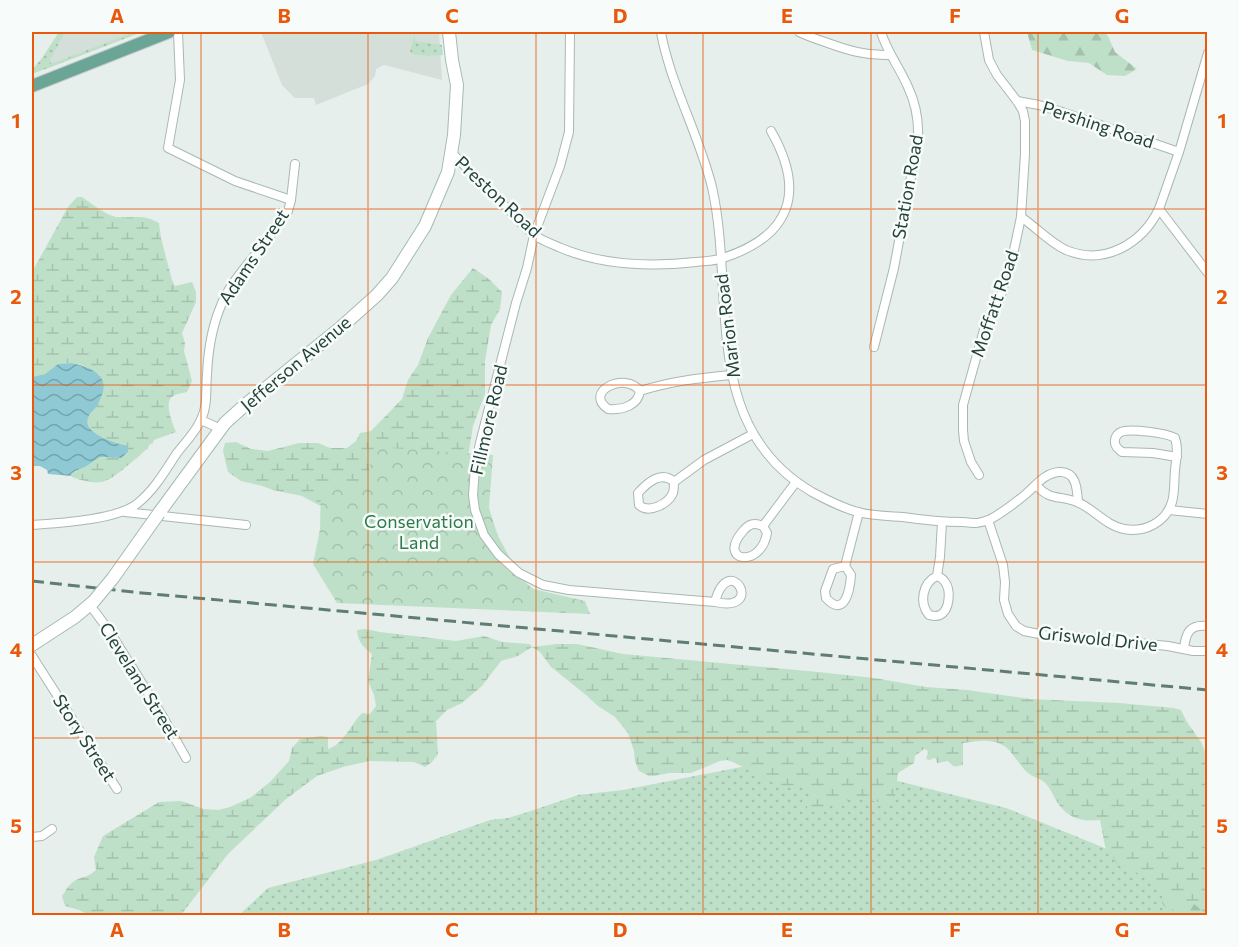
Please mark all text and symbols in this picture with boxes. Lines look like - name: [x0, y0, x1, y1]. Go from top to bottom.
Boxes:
- text: A: [110, 3, 124, 27]
- text: B: [277, 3, 291, 27]
- text: C: [445, 3, 459, 27]
- text: D: [613, 3, 627, 27]
- text: E: [781, 3, 793, 27]
- text: F: [949, 3, 961, 27]
- text: G: [1115, 3, 1129, 27]
- street label: Pershing Road: [1040, 96, 1157, 152]
- text: 1: [11, 108, 21, 132]
- text: 1: [1217, 108, 1227, 132]
- street label: Station Road: [887, 133, 927, 241]
- street label: Preston Road: [451, 151, 546, 242]
- street label: Adams Street: [213, 205, 293, 308]
- street label: Moffatt Road: [966, 248, 1023, 360]
- street label: Marion Road: [710, 273, 744, 379]
- text: 2: [10, 284, 22, 308]
- text: 2: [1216, 284, 1228, 308]
- street label: Jefferson Avenue: [236, 311, 355, 416]
- street label: Fillmore Road: [465, 363, 511, 477]
- text: 3: [10, 460, 22, 484]
- text: 3: [1216, 460, 1228, 484]
- park label: Conservation Land: [364, 510, 474, 553]
- street label: Cleveland Street: [95, 618, 185, 743]
- street label: Griswold Drive: [1037, 621, 1159, 655]
- text: 4: [10, 637, 22, 661]
- text: 4: [1216, 637, 1228, 661]
- street label: Story Street: [49, 690, 121, 785]
- text: 5: [10, 813, 22, 837]
- text: 5: [1216, 813, 1228, 837]
- text: A: [110, 917, 124, 941]
- text: B: [277, 917, 291, 941]
- text: C: [445, 917, 459, 941]
- text: D: [613, 917, 627, 941]
- text: E: [781, 917, 793, 941]
- text: F: [949, 917, 961, 941]
- text: G: [1115, 917, 1129, 941]

